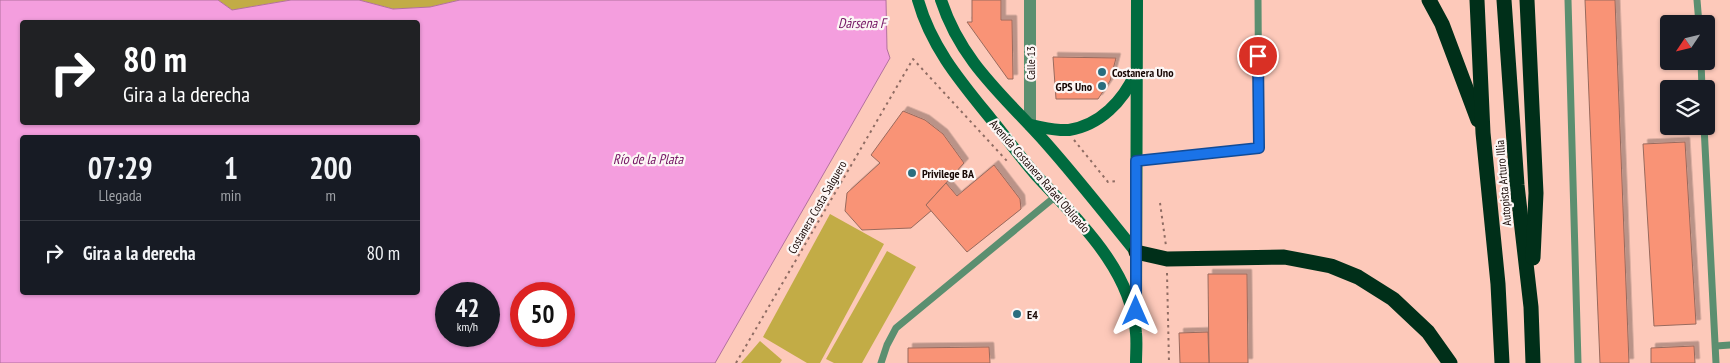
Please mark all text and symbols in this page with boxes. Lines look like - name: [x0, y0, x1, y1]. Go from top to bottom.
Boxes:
- water label: Dársena F: [838, 14, 888, 32]
- north arrow: [1660, 15, 1715, 70]
- map controls: [1660, 15, 1715, 135]
- pin: [1237, 35, 1279, 77]
- text: 80 m: [123, 36, 187, 82]
- icon: right: [40, 40, 105, 105]
- icon: arrive: [1244, 42, 1272, 70]
- street label: Calle 13: [1023, 46, 1038, 80]
- place label: Costanera Uno: [1112, 65, 1174, 80]
- marker: Costanera Uno: [1096, 66, 1108, 78]
- place label: GPS Uno: [1056, 79, 1093, 94]
- text: Gira a la derecha: [123, 80, 250, 108]
- marker: GPS Uno: [1096, 80, 1108, 92]
- button: layers: [1660, 80, 1715, 135]
- street label: Avenida Costanera Rafael Obligado: [987, 116, 1093, 236]
- street label: Autopista Arturo Illia: [1492, 139, 1514, 227]
- text: 07:29: [88, 148, 153, 187]
- text: 1: [224, 148, 238, 187]
- text: 200: [309, 148, 352, 187]
- water label: Río de la Plata: [613, 150, 684, 168]
- street label: Costanera Costa Salguero: [784, 158, 850, 256]
- place label: Privilege BA: [922, 166, 975, 181]
- marker: Privilege BA: [906, 167, 918, 179]
- text: Llegada: [98, 185, 142, 205]
- text: min: [220, 185, 241, 205]
- text: m: [325, 185, 336, 205]
- icon: right: [40, 239, 68, 267]
- text: Gira a la derecha: [83, 241, 196, 265]
- text: 80 m: [367, 241, 400, 265]
- speed limit sign: 50: [510, 282, 575, 347]
- position arrow: [1109, 284, 1161, 336]
- text: 42: [456, 292, 479, 324]
- place label: E4: [1027, 307, 1038, 322]
- marker: E4: [1011, 308, 1023, 320]
- text: km/h: [457, 319, 478, 334]

